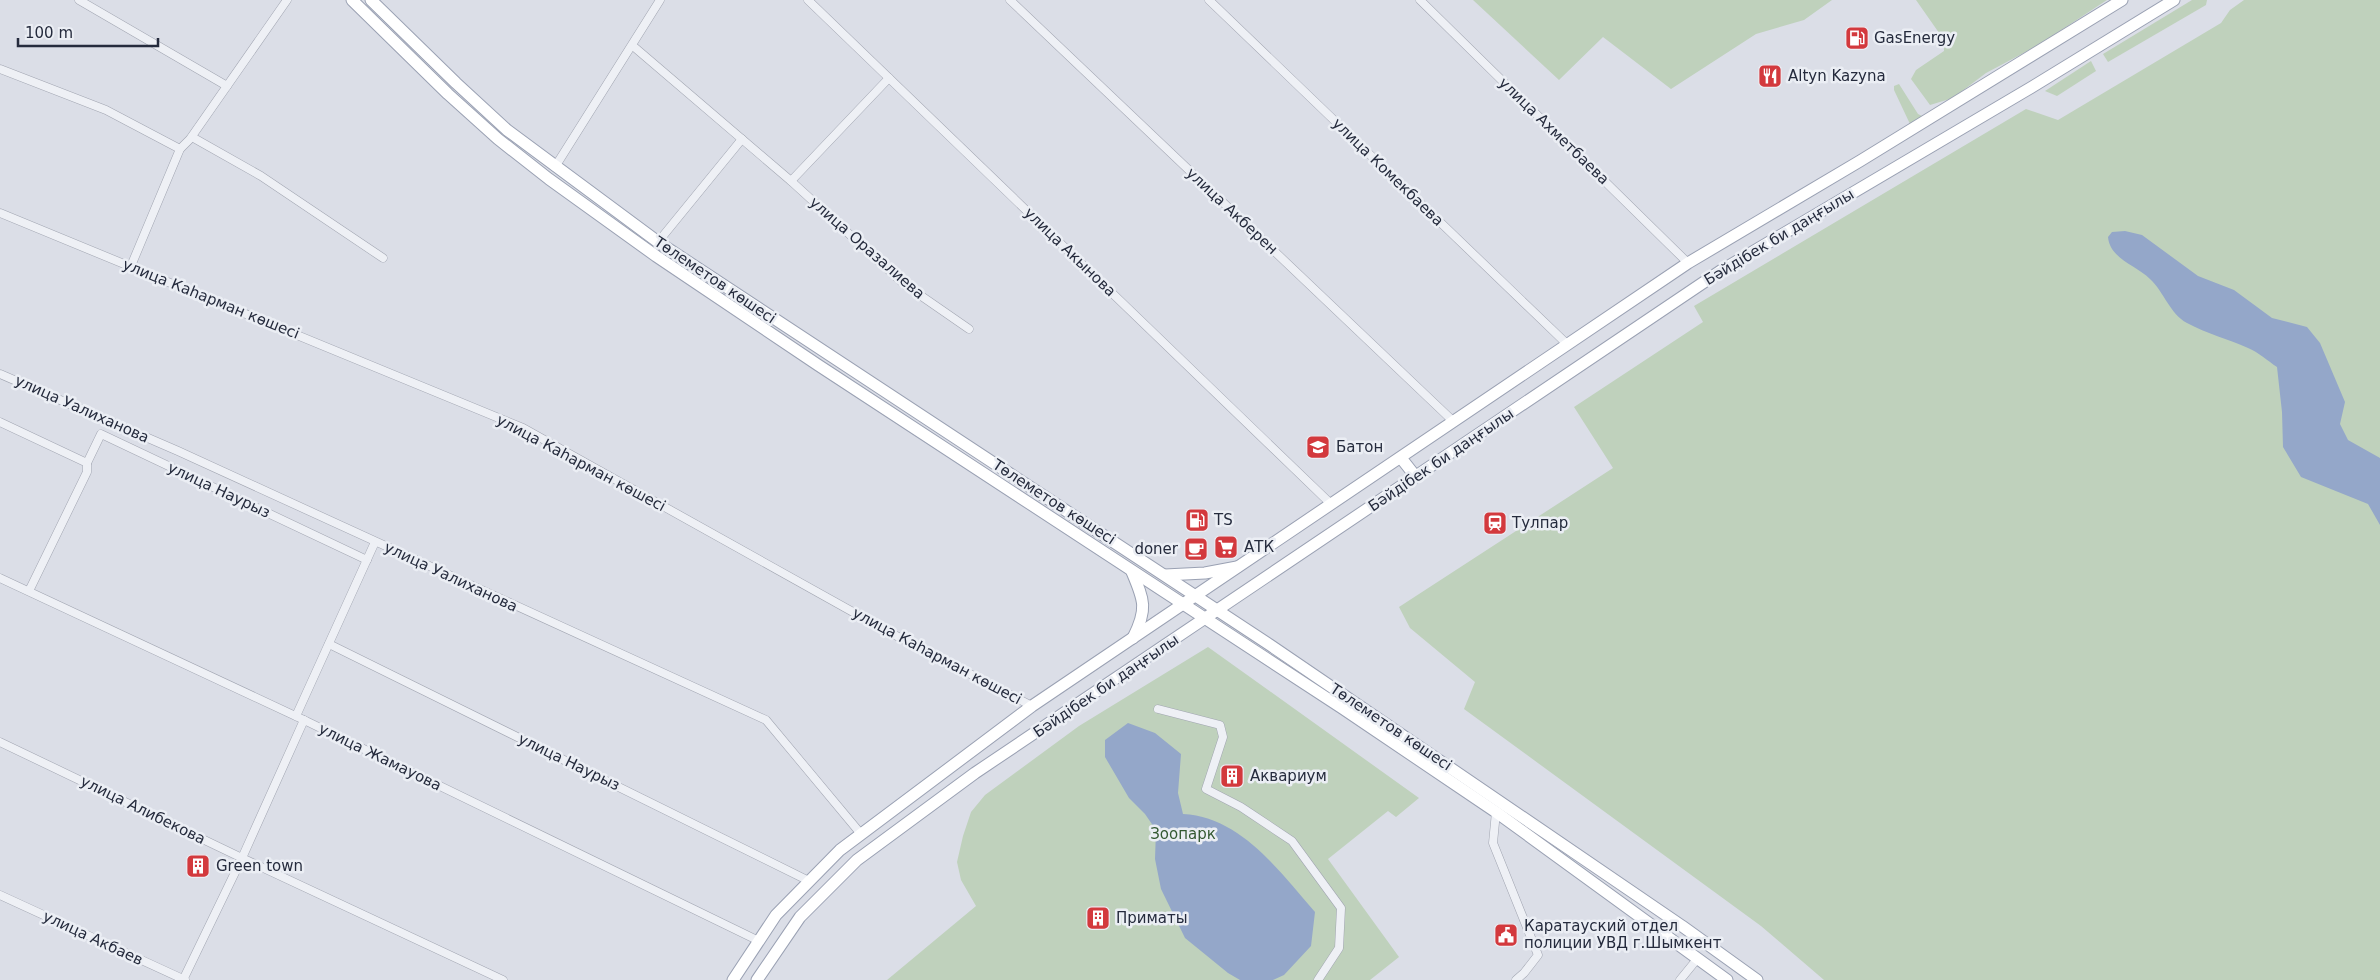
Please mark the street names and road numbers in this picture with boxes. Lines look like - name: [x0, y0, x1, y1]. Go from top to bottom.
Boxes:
- street label: улица Ахметбаева: [1495, 74, 1613, 188]
- street label: улица Комекбаева: [1329, 114, 1447, 230]
- street label: улица Акберен: [1182, 164, 1282, 258]
- street label: Бәйдібек би даңғылы: [1701, 185, 1857, 289]
- street label: улица Оразалиева: [806, 193, 928, 303]
- street label: улица Акынова: [1020, 204, 1120, 300]
- street label: Төлеметов көшесі: [650, 232, 779, 327]
- street label: улица Каһарман көшесі: [120, 255, 302, 343]
- street label: улица Уалиханова: [12, 371, 152, 447]
- street label: Бәйдібек би даңғылы: [1365, 405, 1517, 515]
- street label: улица Каһарман көшесі: [493, 411, 669, 515]
- street label: Төлеметов көшесі: [988, 455, 1119, 548]
- street label: улица Наурыз: [165, 458, 273, 522]
- street label: улица Уалиханова: [381, 538, 521, 616]
- street label: улица Каһарман көшесі: [849, 604, 1025, 708]
- street label: Бәйдібек би даңғылы: [1030, 631, 1182, 741]
- street label: Төлеметов көшесі: [1326, 679, 1455, 774]
- street label: улица Жамауова: [316, 719, 444, 795]
- street label: улица Наурыз: [515, 730, 623, 794]
- street label: улица Алибекова: [78, 772, 208, 848]
- street label: улица Акбаев: [40, 907, 146, 969]

